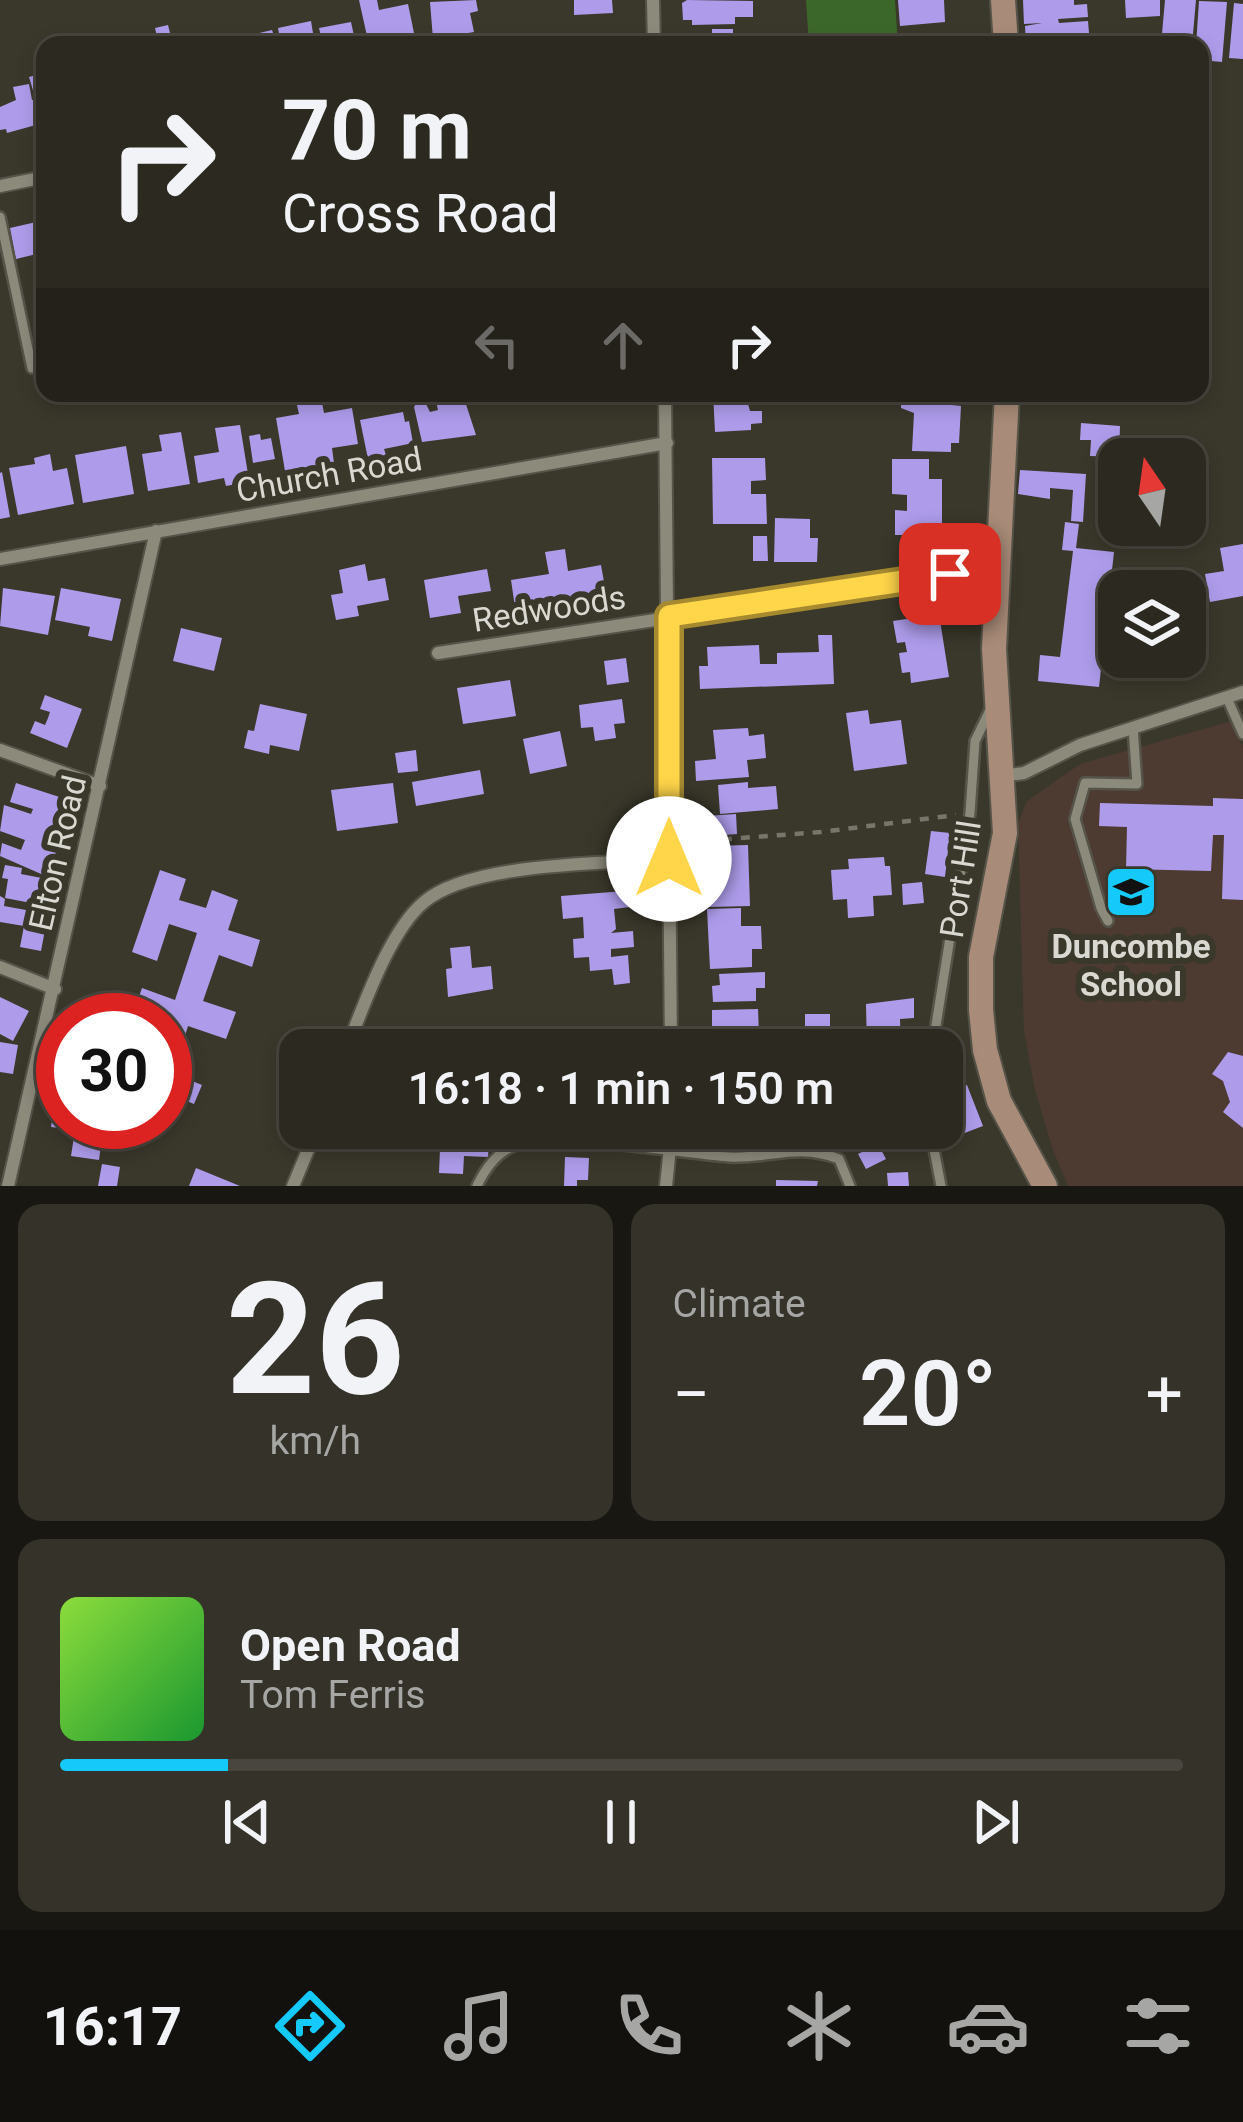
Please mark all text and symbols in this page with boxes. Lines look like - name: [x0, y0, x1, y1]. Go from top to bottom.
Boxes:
- text: 70 m: [282, 81, 472, 180]
- icon: right: [84, 84, 240, 240]
- text: Cross Road: [282, 182, 559, 245]
- icon: left: [464, 312, 530, 378]
- icon: ahead: [590, 312, 656, 378]
- icon: right: [716, 312, 782, 378]
- north arrow: [1098, 438, 1206, 546]
- map controls: [1098, 438, 1206, 678]
- street label: Church Road: [233, 439, 425, 510]
- pin: [899, 523, 1001, 625]
- icon: arrive: [917, 541, 983, 607]
- button: layers: [1098, 570, 1206, 678]
- street label: Redwoods: [470, 577, 628, 640]
- street label: Elton Road: [21, 772, 94, 935]
- position arrow: [606, 796, 732, 922]
- street label: Port Hill: [932, 818, 989, 940]
- school or university icon: Duncombe School: [1103, 864, 1159, 920]
- place label: Duncombe School: [1051, 927, 1211, 1004]
- speed limit sign: 30: [36, 993, 192, 1149]
- text: 16:18 · 1 min · 150 m: [408, 1062, 834, 1115]
- text: 26: [226, 1248, 405, 1431]
- text: Climate: [673, 1281, 806, 1327]
- text: 20°: [859, 1342, 997, 1447]
- text: −: [673, 1356, 710, 1433]
- text: +: [1146, 1356, 1183, 1433]
- text: km/h: [269, 1418, 361, 1464]
- text: Open Road: [240, 1619, 461, 1672]
- text: Tom Ferris: [240, 1672, 425, 1718]
- icon: previous: [214, 1789, 280, 1855]
- icon: pause: [588, 1789, 654, 1855]
- icon: next: [963, 1789, 1029, 1855]
- icon: directions: [268, 1984, 352, 2068]
- icon: music: [437, 1984, 521, 2068]
- icon: phone: [607, 1984, 691, 2068]
- icon: climate: [777, 1984, 861, 2068]
- icon: car: [946, 1984, 1030, 2068]
- icon: filters: [1116, 1984, 1200, 2068]
- text: 16:17: [43, 1995, 182, 2058]

